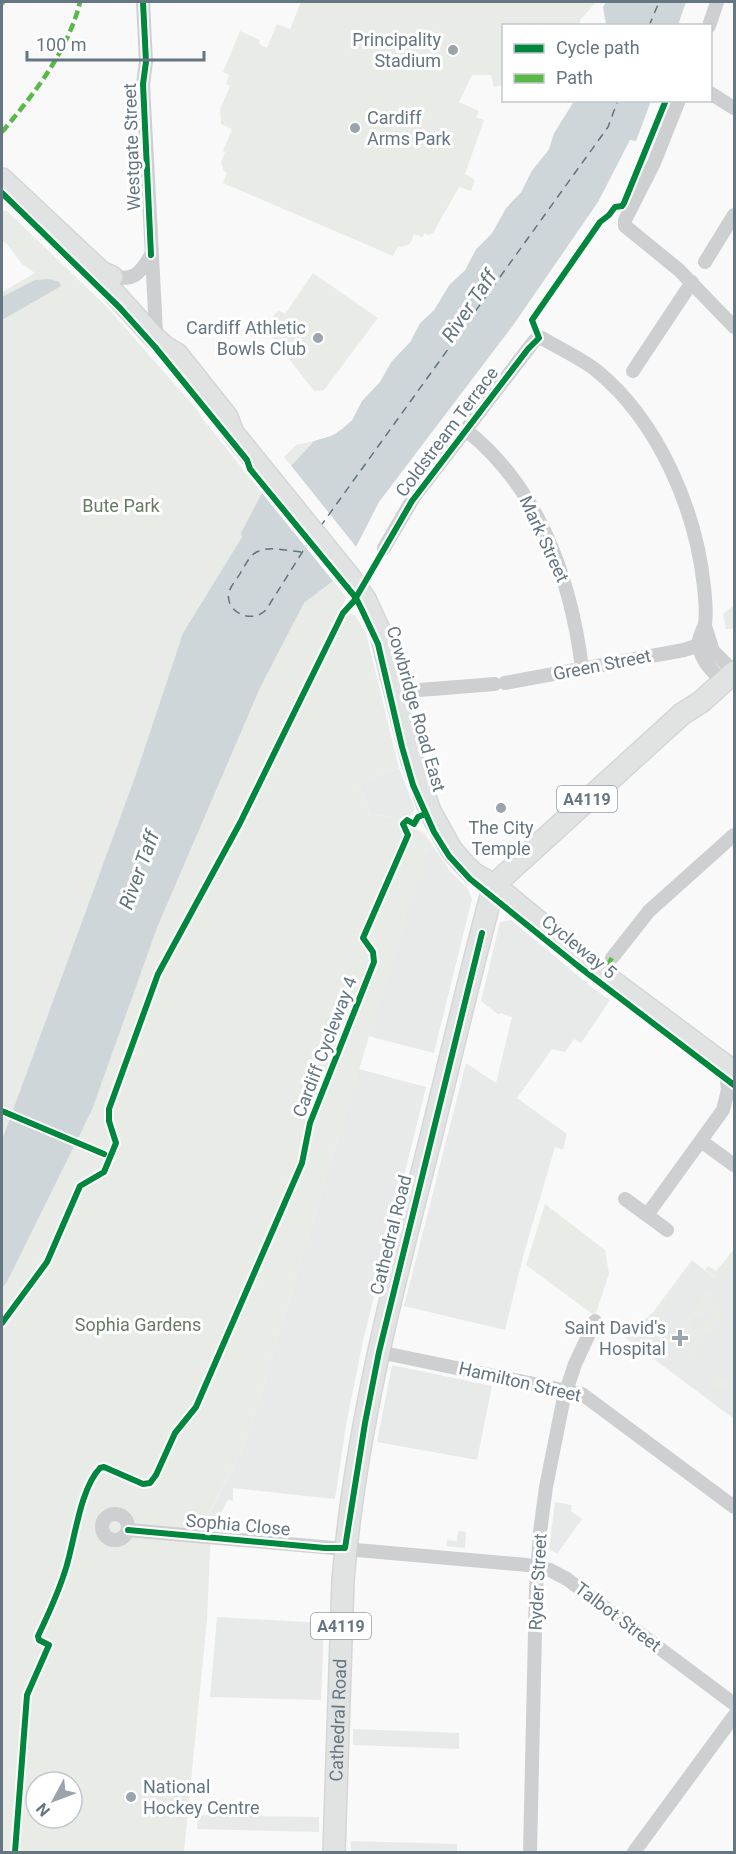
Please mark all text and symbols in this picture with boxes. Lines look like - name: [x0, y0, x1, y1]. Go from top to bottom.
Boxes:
- scale bar: [27, 24, 204, 62]
- legend: [502, 24, 712, 102]
- place label: Principality Stadium: [352, 29, 441, 71]
- text: 100 m: [36, 34, 87, 55]
- text: Cycle path: [556, 37, 640, 58]
- marker: Principality Stadium: [446, 43, 460, 57]
- text: Path: [556, 67, 593, 88]
- street label: Westgate Street: [119, 83, 144, 211]
- place label: Cardiff Arms Park: [367, 107, 452, 149]
- marker: Cardiff Arms Park: [348, 121, 362, 135]
- water label: River Taff: [436, 264, 503, 347]
- place label: Cardiff Athletic Bowls Club: [186, 317, 306, 359]
- marker: Cardiff Athletic Bowls Club: [311, 331, 325, 345]
- street label: Coldstream Terrace: [391, 363, 502, 501]
- street label: Mark Street: [515, 492, 574, 585]
- park label: Bute Park: [82, 495, 161, 516]
- street label: Cowbridge Road East: [383, 624, 450, 794]
- street label: Green Street: [551, 645, 653, 684]
- road number: A4119: [557, 786, 617, 812]
- marker: The City Temple: [494, 801, 508, 815]
- place label: The City Temple: [468, 817, 534, 859]
- water label: River Taff: [114, 825, 165, 913]
- street label: Cycleway 5: [538, 910, 621, 983]
- street label: Cardiff Cycleway 4: [288, 974, 361, 1120]
- street label: Cathedral Road: [365, 1173, 416, 1297]
- park label: Sophia Gardens: [75, 1314, 201, 1335]
- place label: Saint David's Hospital: [564, 1317, 666, 1359]
- marker: Saint David's Hospital: [671, 1329, 689, 1347]
- street label: Hamilton Street: [457, 1357, 583, 1406]
- street label: Sophia Close: [185, 1509, 291, 1540]
- street label: Ryder Street: [524, 1533, 551, 1631]
- street label: Talbot Street: [571, 1577, 665, 1656]
- road number: A4119: [311, 1613, 371, 1639]
- street label: Cathedral Road: [325, 1658, 350, 1782]
- north arrow: [24, 1770, 84, 1830]
- place label: National Hockey Centre: [143, 1776, 259, 1818]
- marker: National Hockey Centre: [124, 1790, 138, 1804]
- text: N: [32, 1799, 54, 1820]

